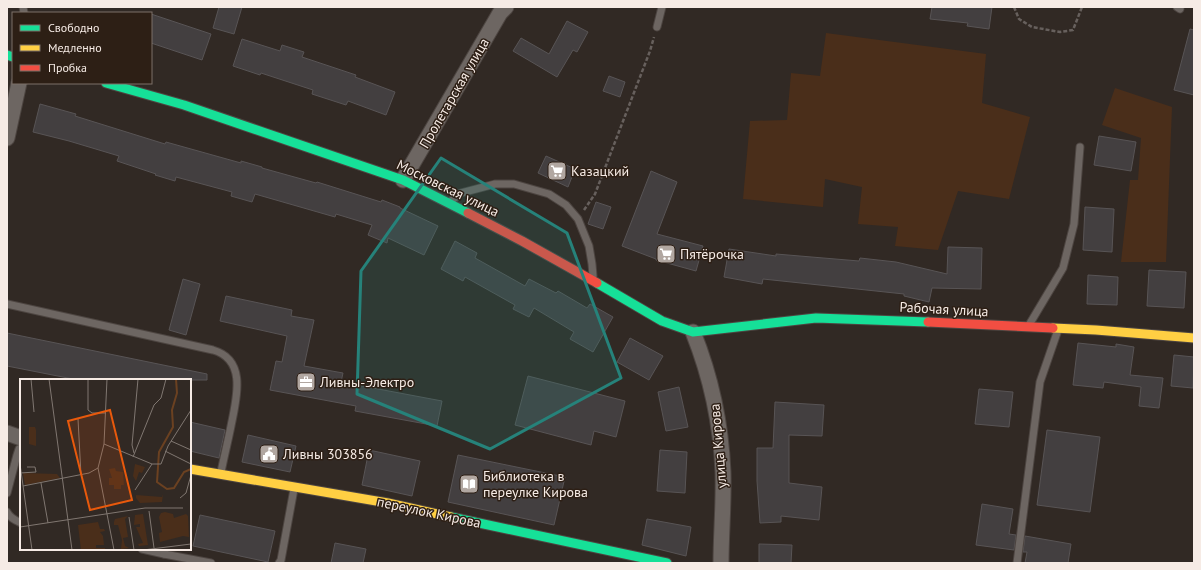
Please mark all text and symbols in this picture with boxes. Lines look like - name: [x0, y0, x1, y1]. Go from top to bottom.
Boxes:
- legend: [12, 12, 152, 84]
- text: Свободно: [48, 20, 99, 35]
- street label: Пролетарская улица: [415, 35, 493, 151]
- text: Медленно: [48, 40, 102, 55]
- text: Пробка: [48, 60, 87, 75]
- street label: Московская улица: [394, 155, 502, 221]
- supermarket icon: Казацкий: [546, 160, 568, 182]
- place label: Казацкий: [571, 162, 629, 180]
- supermarket icon: Пятёрочка: [655, 243, 677, 265]
- place label: Пятёрочка: [680, 245, 744, 263]
- street label: Рабочая улица: [899, 298, 989, 320]
- office icon: Ливны-Электро: [295, 371, 317, 393]
- place label: Ливны-Электро: [319, 373, 414, 391]
- inset map: [20, 379, 191, 550]
- street label: улица Кирова: [705, 403, 731, 489]
- public building icon: Ливны 303856: [258, 443, 280, 465]
- place label: Ливны 303856: [282, 445, 373, 463]
- place label: Библиотека в переулке Кирова: [483, 467, 588, 501]
- library icon: Библиотека в переулке Кирова: [458, 473, 480, 495]
- street label: переулок Кирова: [376, 492, 483, 532]

